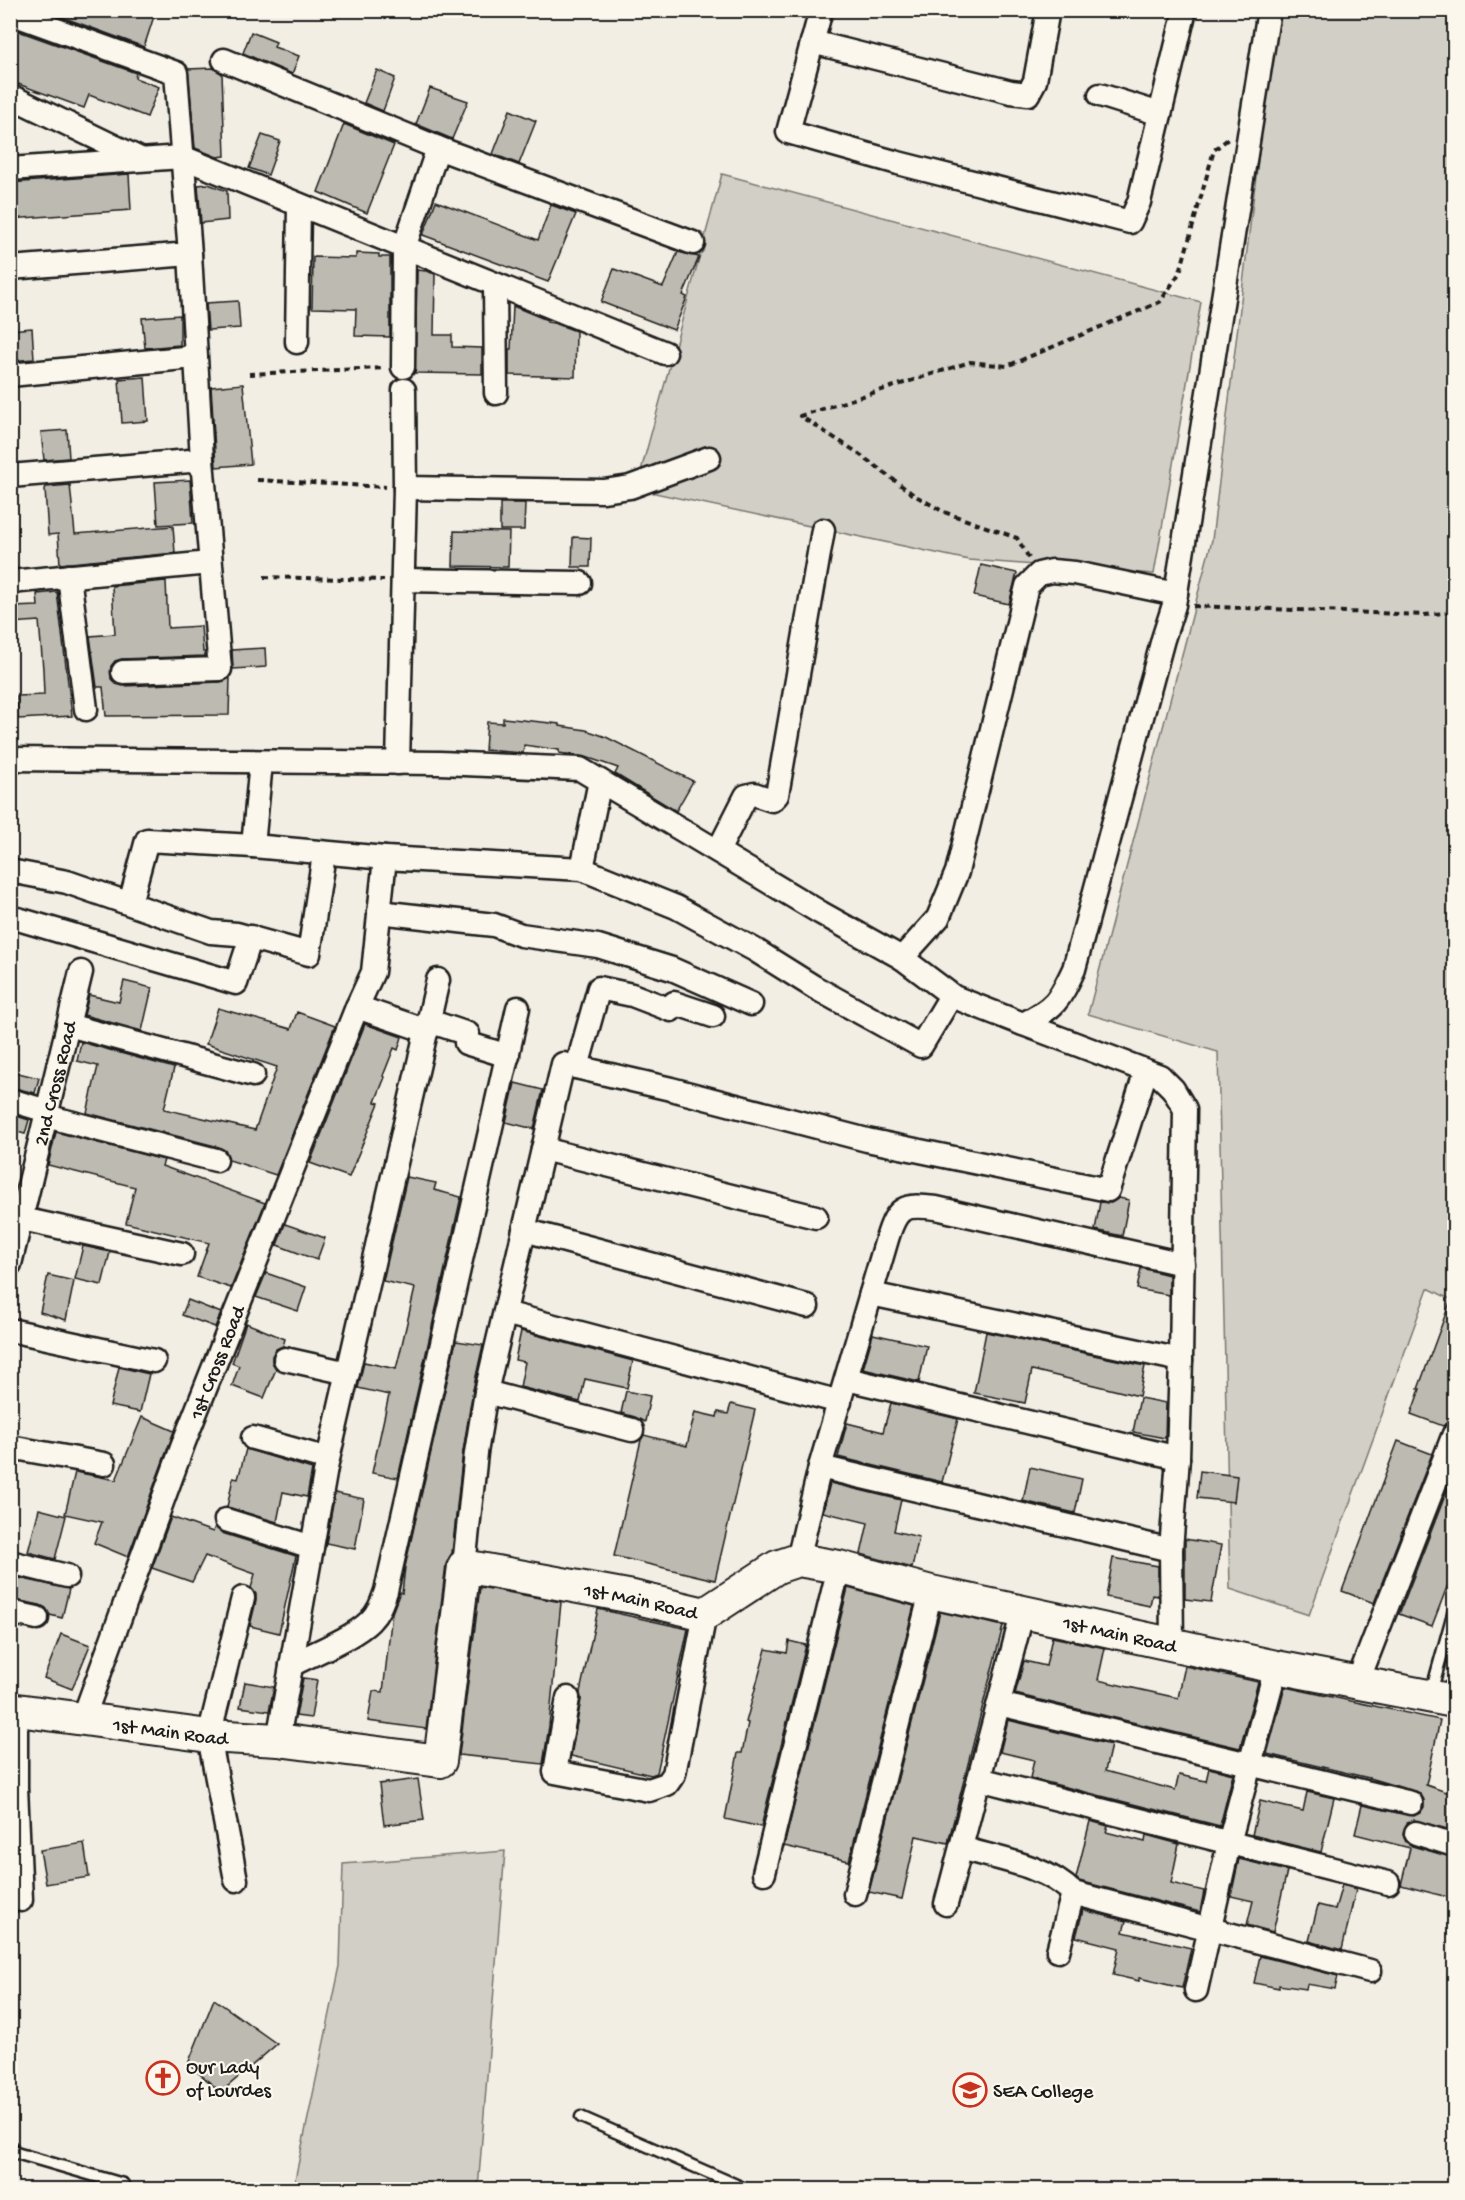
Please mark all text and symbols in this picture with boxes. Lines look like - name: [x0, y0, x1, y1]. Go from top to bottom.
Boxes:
- street label: 2nd Cross Road: [31, 1017, 84, 1149]
- street label: 1st Cross Road: [186, 1301, 253, 1424]
- street label: 1st Main Road: [581, 1580, 702, 1627]
- street label: 1st Main Road: [1059, 1613, 1180, 1661]
- street label: 1st Main Road: [110, 1715, 231, 1752]
- place label: Our Lady of Lourdes: [186, 2058, 271, 2104]
- church icon: Our Lady of Lourdes: [145, 2060, 181, 2096]
- school or university icon: SEA College: [952, 2072, 988, 2108]
- place label: SEA College: [993, 2082, 1094, 2105]

